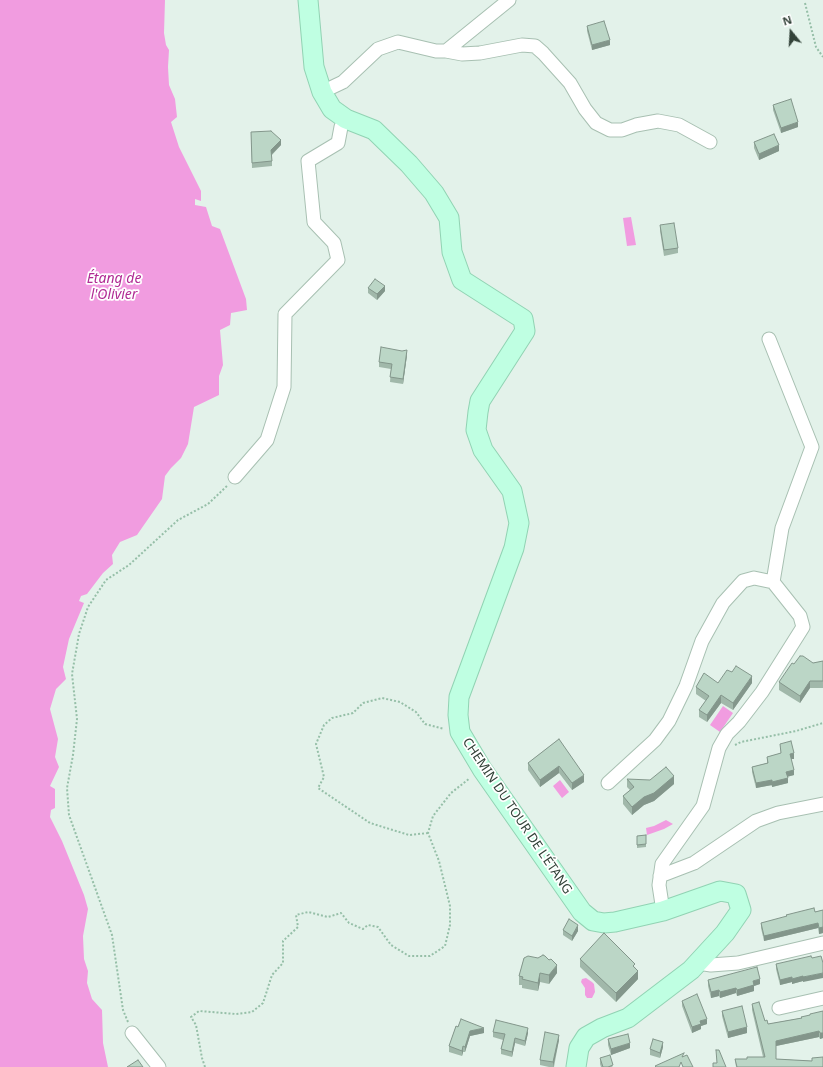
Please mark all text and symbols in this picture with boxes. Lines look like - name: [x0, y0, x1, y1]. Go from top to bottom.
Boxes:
- north arrow: [771, 12, 811, 52]
- text: N: [781, 12, 794, 29]
- water label: Étang de l'Olivier: [87, 271, 141, 304]
- street label: CHEMIN DU TOUR DE L'ÉTANG: [459, 735, 575, 897]

